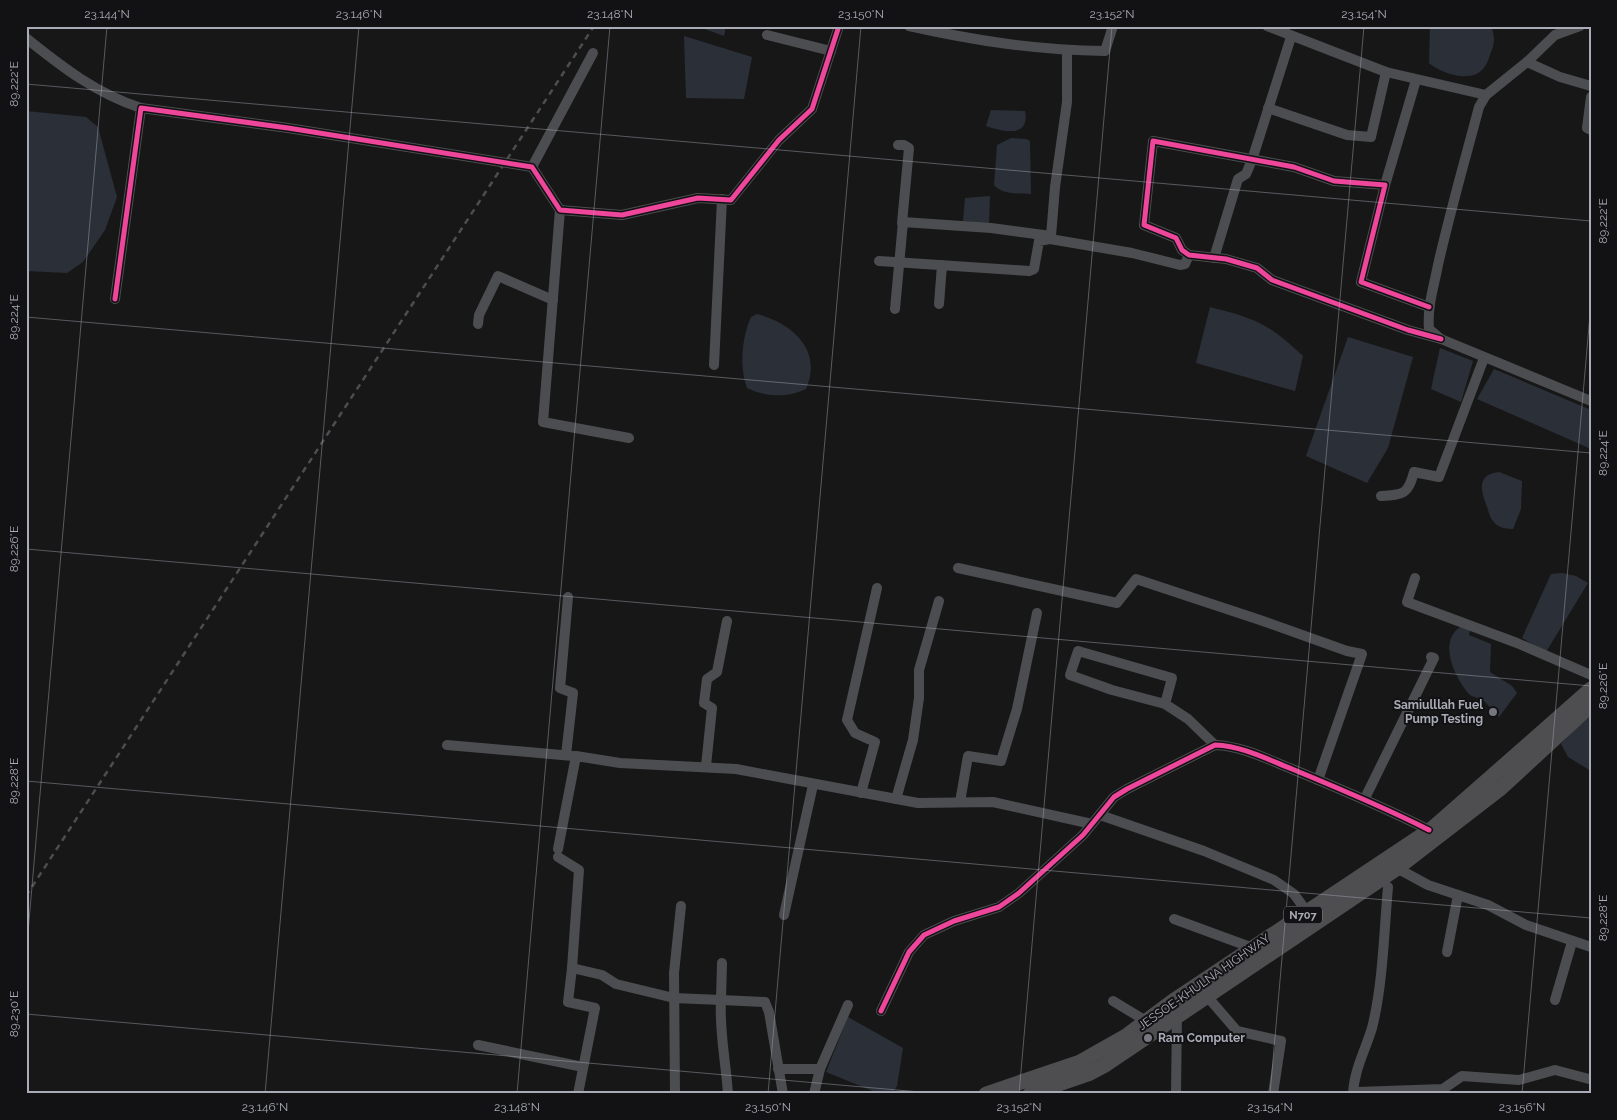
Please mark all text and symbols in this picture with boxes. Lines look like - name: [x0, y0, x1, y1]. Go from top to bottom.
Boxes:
- text: 23.144°N: [84, 7, 130, 21]
- text: 23.146°N: [336, 7, 382, 21]
- text: 23.148°N: [587, 7, 633, 21]
- text: 23.150°N: [838, 7, 884, 21]
- text: 23.152°N: [1089, 7, 1135, 21]
- text: 23.154°N: [1341, 7, 1387, 21]
- text: 89.222°E: [7, 61, 21, 107]
- text: 89.222°E: [1596, 198, 1610, 244]
- text: 89.224°E: [7, 294, 21, 340]
- text: 89.224°E: [1596, 430, 1610, 476]
- text: 89.226°E: [7, 526, 21, 572]
- text: 89.226°E: [1596, 663, 1610, 709]
- place label: Samiulllah Fuel Pump Testing: [1394, 698, 1483, 726]
- marker: Samiulllah Fuel Pump Testing: [1487, 706, 1499, 718]
- text: 89.228°E: [7, 758, 21, 804]
- text: 89.228°E: [1596, 895, 1610, 941]
- road number: N707: [1284, 906, 1322, 924]
- street label: JESSOE-KHULNA HIGHWAY: [1135, 931, 1273, 1033]
- text: 89.230°E: [7, 991, 21, 1037]
- place label: Ram Computer: [1158, 1031, 1245, 1045]
- marker: Ram Computer: [1142, 1032, 1154, 1044]
- text: 23.146°N: [242, 1100, 288, 1114]
- text: 23.148°N: [494, 1100, 540, 1114]
- text: 23.150°N: [745, 1100, 791, 1114]
- text: 23.152°N: [996, 1100, 1042, 1114]
- text: 23.154°N: [1247, 1100, 1293, 1114]
- text: 23.156°N: [1499, 1100, 1545, 1114]

